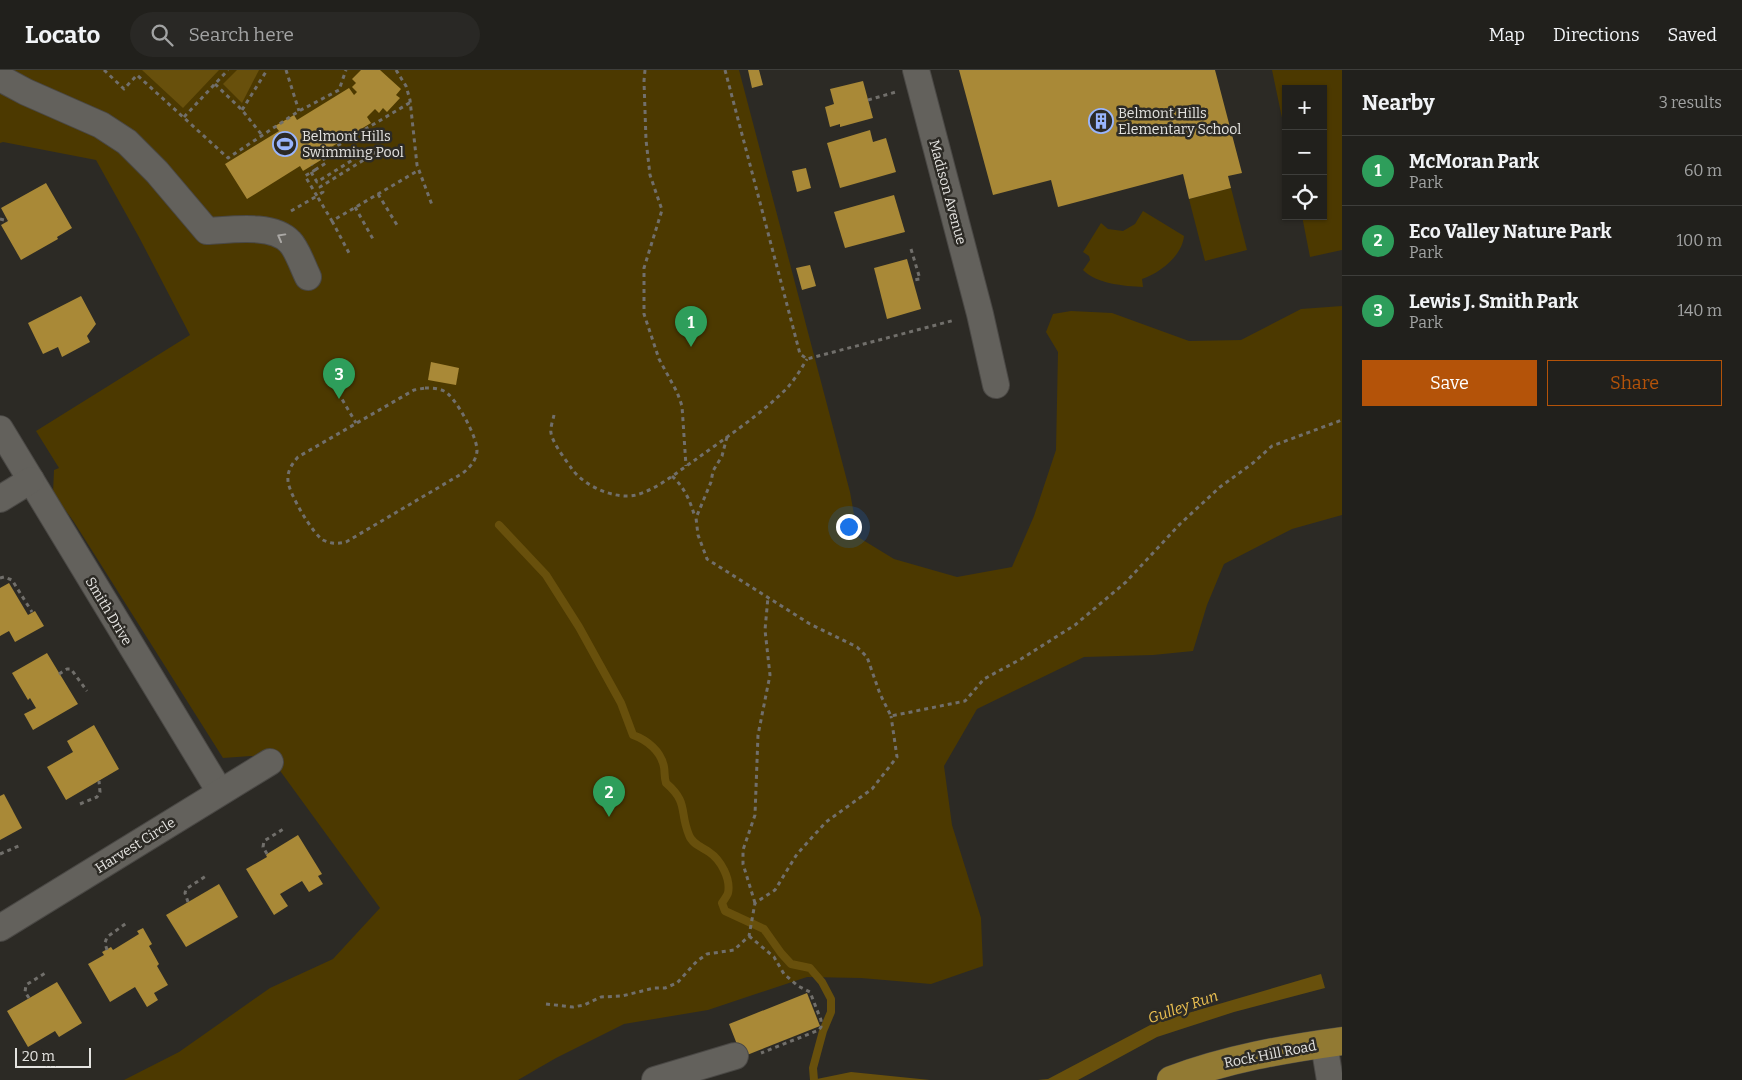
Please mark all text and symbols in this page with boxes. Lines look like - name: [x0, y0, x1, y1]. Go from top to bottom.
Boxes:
- search box: [130, 12, 480, 57]
- text: Locato: [25, 21, 100, 49]
- icon: search: [148, 21, 176, 49]
- text: Search here: [188, 23, 294, 46]
- text: Map: [1489, 24, 1525, 46]
- text: Directions: [1553, 24, 1640, 46]
- text: Saved: [1668, 24, 1717, 46]
- map controls: [1282, 85, 1327, 220]
- button: +: [1282, 85, 1327, 130]
- text: Nearby: [1362, 90, 1435, 116]
- text: 3 results: [1659, 93, 1722, 112]
- place label: Belmont Hills Elementary School: [1118, 105, 1241, 138]
- building icon: Belmont Hills Elementary School: [1088, 108, 1114, 134]
- place label: Belmont Hills Swimming Pool: [302, 128, 404, 161]
- button: −: [1282, 130, 1327, 175]
- sports icon: Belmont Hills Swimming Pool: [272, 131, 298, 157]
- street label: Madison Avenue: [925, 138, 970, 246]
- text: McMoran Park: [1409, 150, 1539, 173]
- text: 1: [1375, 161, 1381, 180]
- text: 60 m: [1684, 161, 1722, 180]
- text: Park: [1409, 173, 1443, 192]
- button: locate: [1282, 175, 1327, 220]
- text: Eco Valley Nature Park: [1409, 220, 1612, 243]
- text: 2: [1373, 231, 1383, 250]
- text: 100 m: [1677, 231, 1722, 250]
- one-way arrow: [278, 233, 287, 243]
- text: Park: [1409, 243, 1443, 262]
- text: Lewis J. Smith Park: [1409, 290, 1578, 313]
- text: 3: [1373, 301, 1383, 320]
- text: 140 m: [1677, 301, 1722, 320]
- pin: 1: [675, 306, 707, 347]
- text: Park: [1409, 313, 1443, 332]
- pin: 3: [323, 358, 355, 399]
- button: Save: [1362, 360, 1537, 406]
- button: Share: [1547, 360, 1722, 406]
- your location: [836, 514, 862, 540]
- street label: Smith Drive: [82, 574, 136, 648]
- pin: 2: [593, 776, 625, 817]
- street label: Harvest Circle: [92, 814, 179, 877]
- water label: Gulley Run: [1146, 987, 1220, 1027]
- street label: Rock Hill Road: [1222, 1037, 1318, 1072]
- scale bar: [15, 1045, 91, 1068]
- text: 20 m: [22, 1048, 55, 1065]

